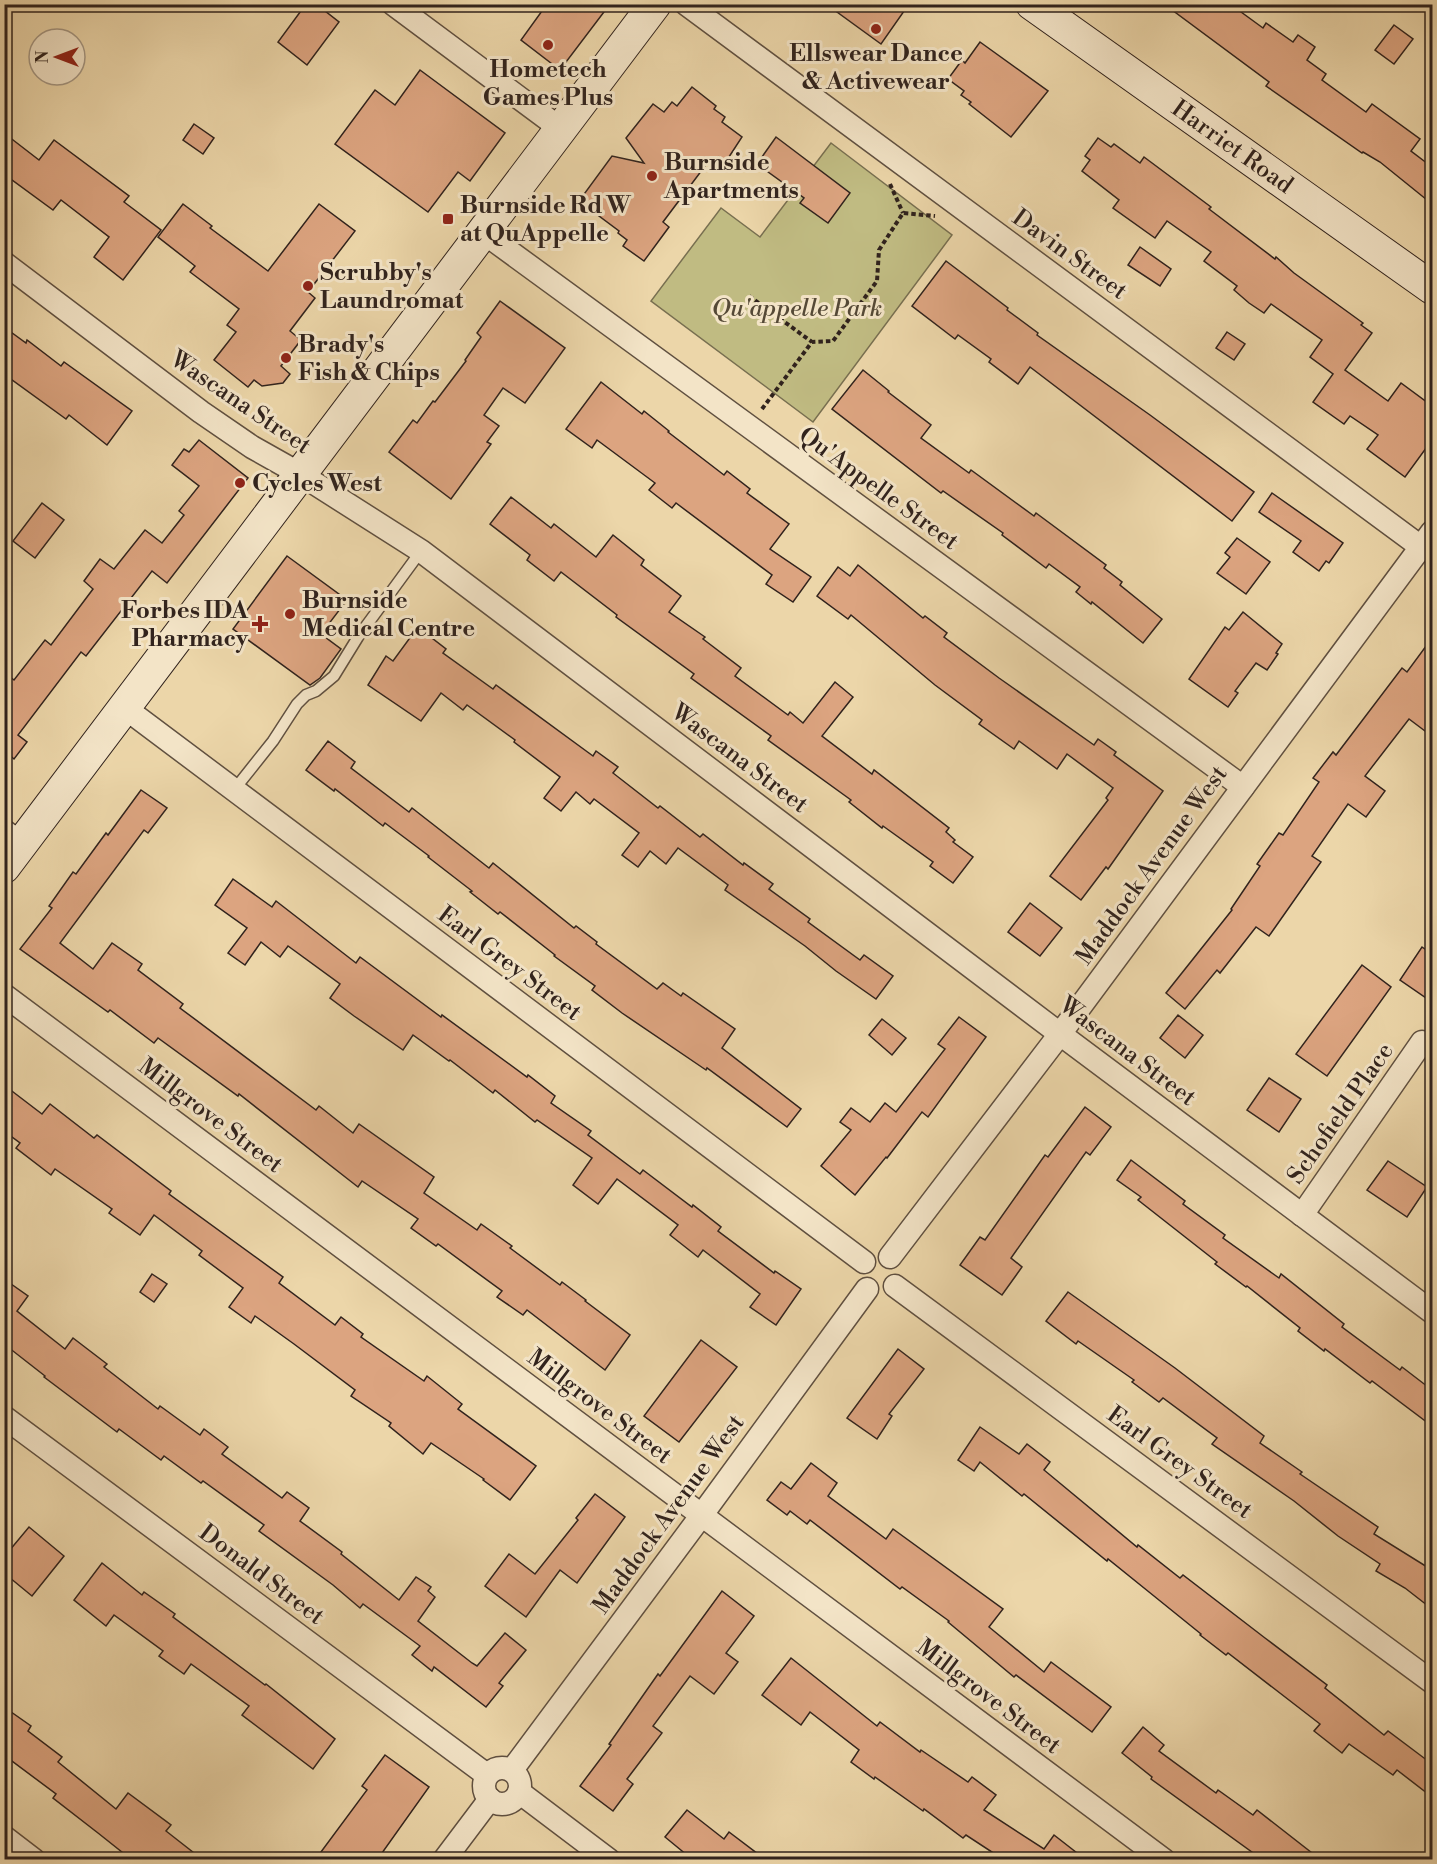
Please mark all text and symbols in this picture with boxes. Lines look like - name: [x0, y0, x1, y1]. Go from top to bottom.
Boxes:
- marker: Ellswear Dance & Activewear: [869, 22, 883, 36]
- north arrow: [27, 27, 87, 87]
- marker: Hometech Games Plus: [541, 38, 555, 52]
- place label: Ellswear Dance & Activewear: [789, 39, 963, 97]
- text: N: [33, 50, 53, 63]
- place label: Hometech Games Plus: [483, 55, 613, 113]
- street label: Harriet Road: [1165, 94, 1299, 201]
- place label: Burnside Apartments: [663, 148, 799, 206]
- marker: Burnside Apartments: [645, 169, 659, 183]
- place label: Burnside Rd W at QuAppelle: [460, 191, 631, 249]
- street label: Davin Street: [1006, 203, 1133, 307]
- marker: Burnside Rd W at QuAppelle: [441, 212, 455, 226]
- place label: Scrubby's Laundromat: [320, 258, 464, 316]
- marker: Scrubby's Laundromat: [301, 279, 315, 293]
- park label: Qu'appelle Park: [712, 294, 882, 324]
- place label: Brady's Fish & Chips: [298, 330, 440, 388]
- street label: Wascana Street: [163, 344, 317, 461]
- marker: Brady's Fish & Chips: [279, 351, 293, 365]
- street label: Qu'Appelle Street: [792, 421, 965, 557]
- place label: Cycles West: [252, 469, 382, 499]
- marker: Cycles West: [233, 476, 247, 490]
- place label: Burnside Medical Centre: [302, 586, 475, 644]
- place label: Forbes IDA Pharmacy: [121, 596, 249, 654]
- marker: Burnside Medical Centre: [283, 607, 297, 621]
- marker: Forbes IDA Pharmacy: [253, 617, 267, 631]
- street label: Wascana Street: [664, 697, 814, 820]
- street label: Maddock Avenue West: [1069, 760, 1235, 971]
- street label: Earl Grey Street: [432, 900, 588, 1028]
- street label: Wascana Street: [1052, 990, 1202, 1113]
- street label: Schofield Place: [1281, 1037, 1401, 1190]
- street label: Millgrove Street: [132, 1052, 289, 1180]
- street label: Millgrove Street: [521, 1343, 678, 1471]
- street label: Earl Grey Street: [1101, 1400, 1258, 1526]
- street label: Maddock Avenue West: [586, 1409, 752, 1620]
- street label: Donald Street: [193, 1518, 331, 1632]
- street label: Millgrove Street: [910, 1633, 1067, 1761]

